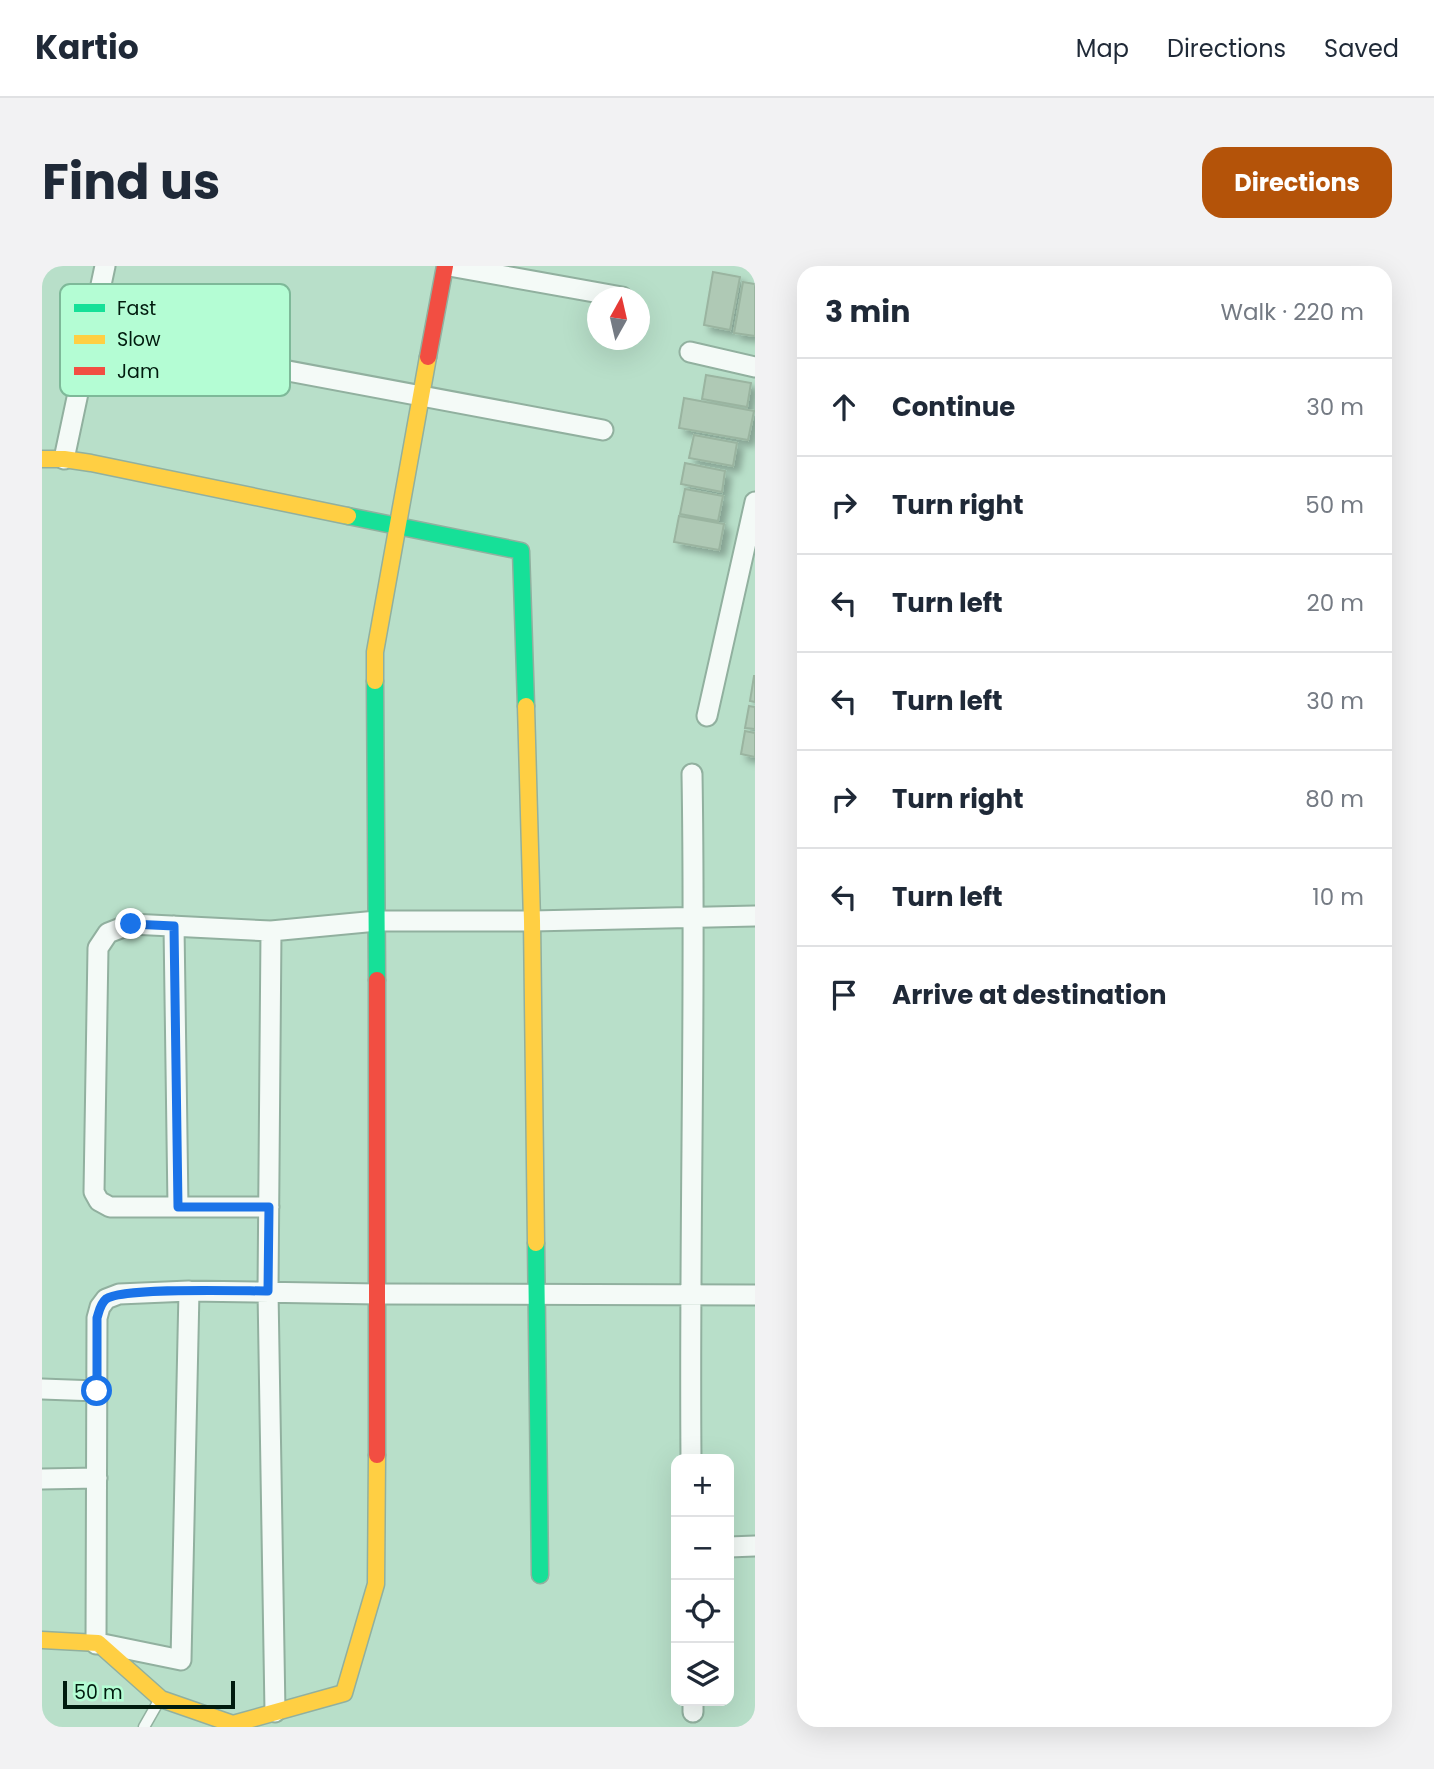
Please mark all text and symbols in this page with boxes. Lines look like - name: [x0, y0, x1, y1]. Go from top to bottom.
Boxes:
- text: Kartio: [35, 24, 139, 71]
- text: Map: [1076, 32, 1129, 65]
- text: Directions: [1167, 32, 1286, 65]
- text: Saved: [1324, 32, 1399, 65]
- button: Directions: [1202, 147, 1392, 218]
- text: Find us: [42, 148, 220, 216]
- legend: [60, 284, 290, 396]
- north arrow: [587, 287, 650, 350]
- text: 3 min: [825, 290, 910, 333]
- text: Fast: [117, 295, 156, 322]
- text: Walk · 220 m: [1221, 296, 1364, 328]
- text: Slow: [117, 326, 161, 353]
- text: Jam: [117, 358, 159, 385]
- icon: ahead: [825, 388, 863, 426]
- text: Continue: [892, 389, 1015, 425]
- text: 30 m: [1306, 391, 1364, 423]
- icon: right: [825, 486, 863, 524]
- text: Turn right: [892, 487, 1024, 523]
- text: 50 m: [1305, 489, 1364, 521]
- icon: left: [825, 584, 863, 622]
- text: Turn left: [892, 585, 1003, 621]
- text: 20 m: [1306, 587, 1364, 619]
- icon: left: [825, 682, 863, 720]
- text: Turn left: [892, 683, 1003, 719]
- text: 30 m: [1306, 685, 1364, 717]
- icon: right: [825, 780, 863, 818]
- text: Turn right: [892, 781, 1024, 817]
- text: 80 m: [1305, 783, 1364, 815]
- icon: left: [825, 878, 863, 916]
- text: Turn left: [892, 879, 1003, 915]
- text: 10 m: [1312, 881, 1364, 913]
- route end: [115, 908, 146, 939]
- icon: arrive: [825, 976, 863, 1014]
- text: Arrive at destination: [892, 977, 1167, 1013]
- route start: [81, 1375, 112, 1406]
- map controls: [671, 1454, 734, 1706]
- button: +: [671, 1454, 734, 1517]
- button: −: [671, 1517, 734, 1580]
- button: locate: [671, 1580, 734, 1643]
- button: layers: [671, 1643, 734, 1706]
- scale bar: [63, 1678, 234, 1710]
- text: 50 m: [74, 1679, 123, 1706]

